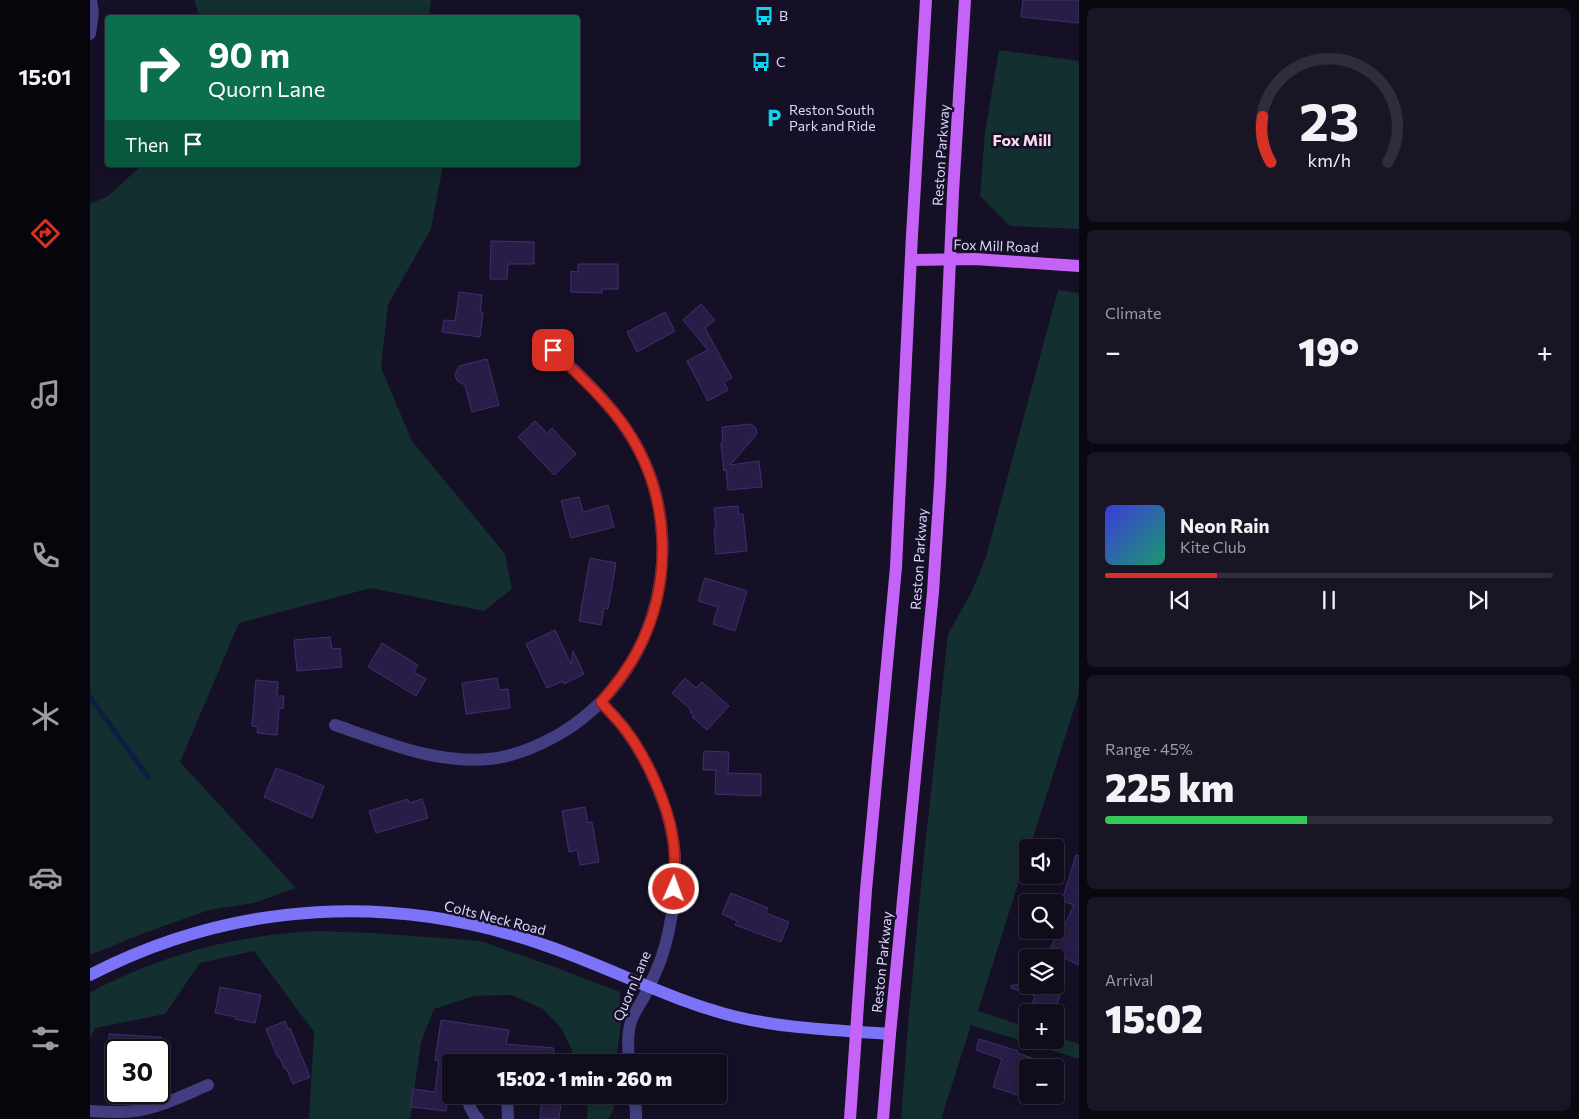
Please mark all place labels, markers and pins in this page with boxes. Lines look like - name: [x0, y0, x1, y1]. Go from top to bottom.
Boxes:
- bus stop icon: B: [753, 5, 775, 27]
- place label: B: [779, 7, 788, 24]
- bus stop icon: C: [750, 51, 772, 73]
- place label: C: [776, 53, 786, 70]
- place label: Reston South Park and Ride: [789, 101, 876, 134]
- parking icon: Reston South Park and Ride: [763, 107, 785, 129]
- pin: [532, 329, 574, 371]

